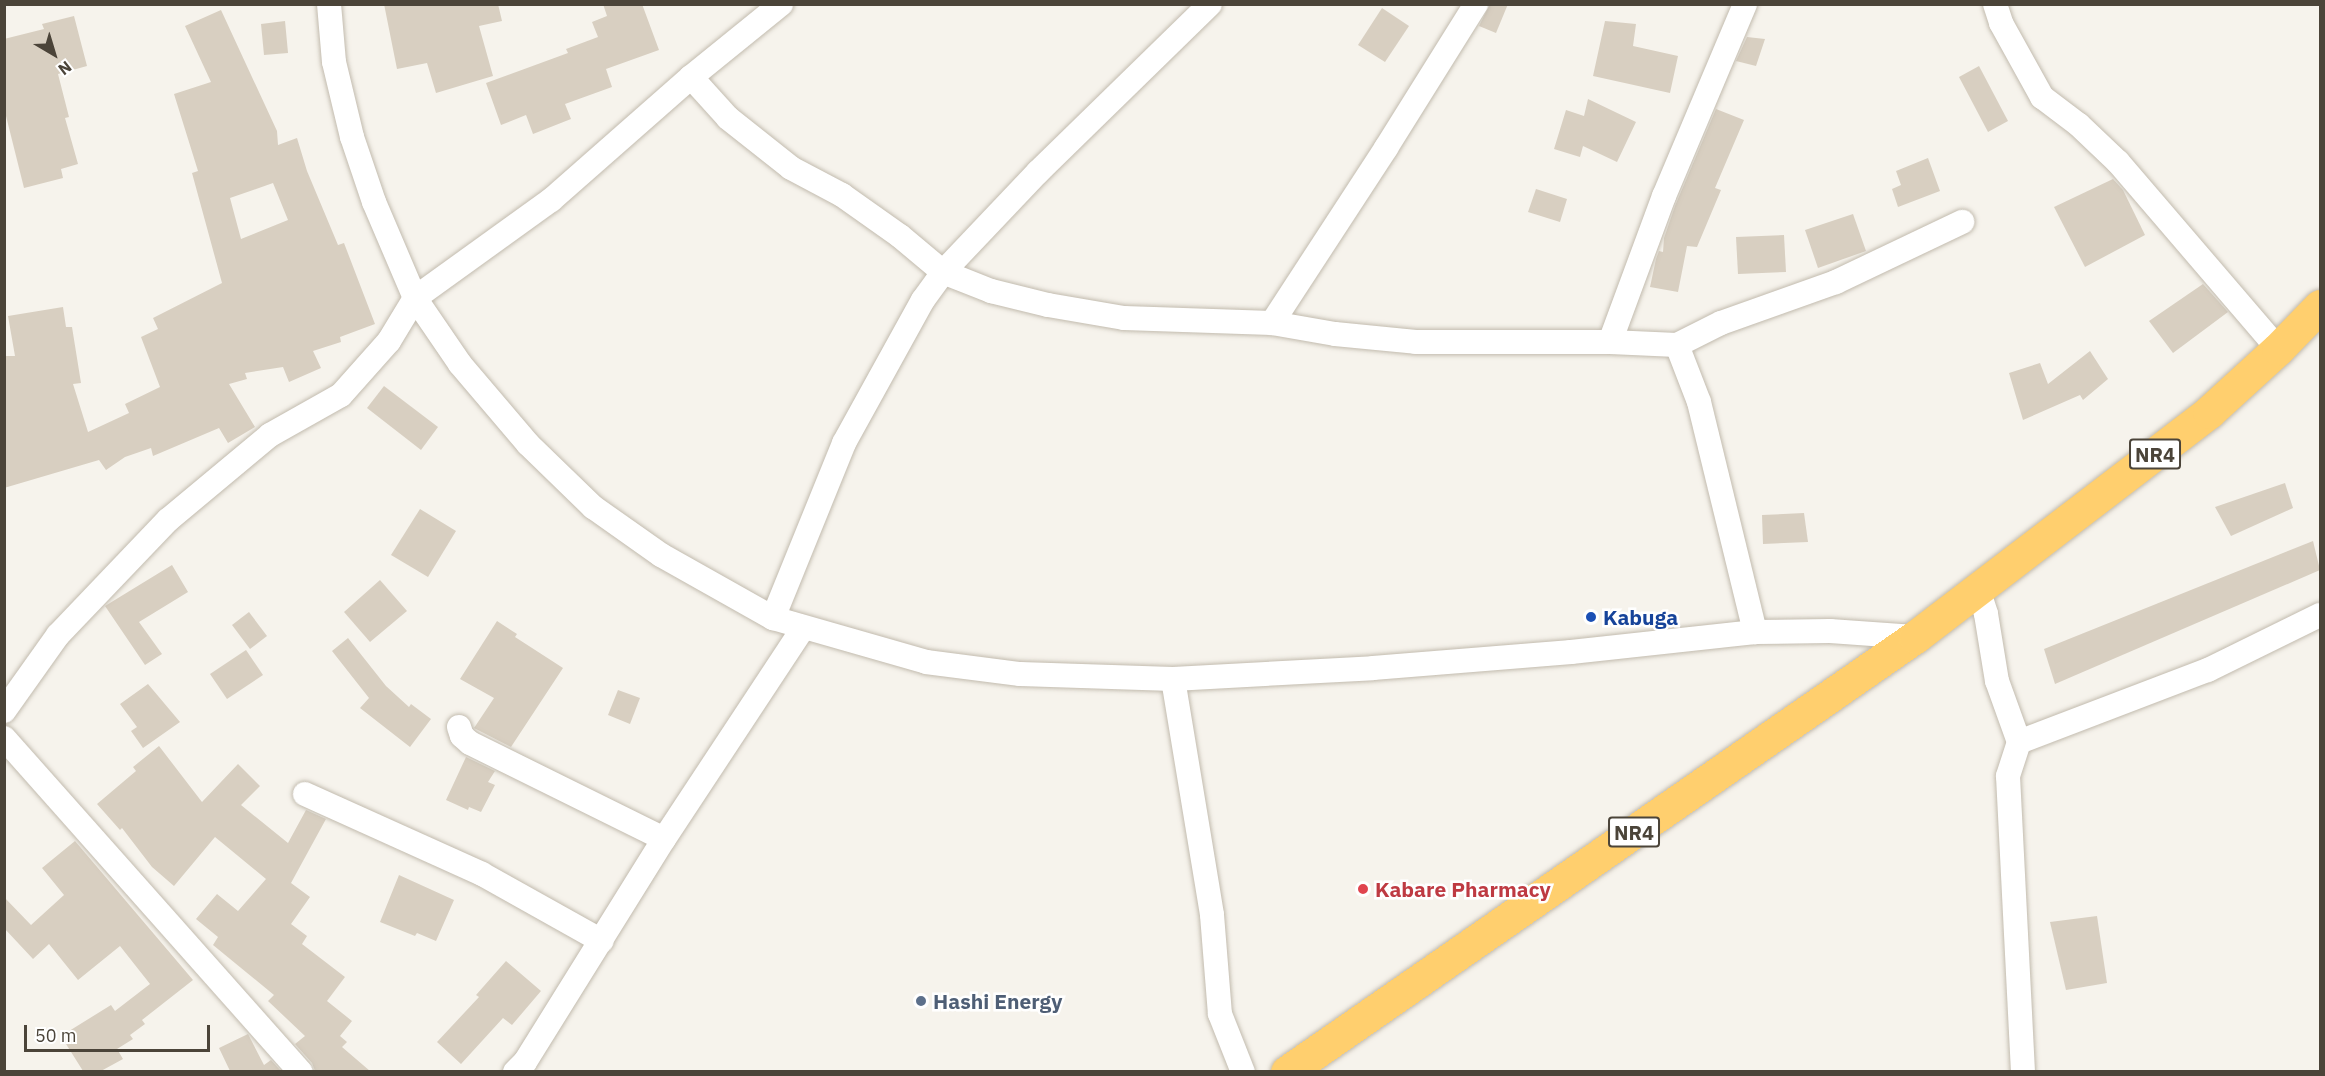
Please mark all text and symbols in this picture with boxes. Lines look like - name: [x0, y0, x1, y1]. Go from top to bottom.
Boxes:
- north arrow: [24, 24, 84, 84]
- text: N: [54, 57, 76, 80]
- road number: NR4: [2128, 437, 2182, 471]
- place label: Kabuga: [1603, 604, 1678, 630]
- marker: Kabuga: [1584, 610, 1598, 624]
- road number: NR4: [1607, 815, 1661, 849]
- place label: Kabare Pharmacy: [1375, 876, 1551, 902]
- marker: Kabare Pharmacy: [1356, 882, 1370, 896]
- place label: Hashi Energy: [933, 988, 1062, 1014]
- marker: Hashi Energy: [914, 994, 928, 1008]
- scale bar: [27, 1013, 213, 1051]
- text: 50 m: [35, 1024, 77, 1047]

